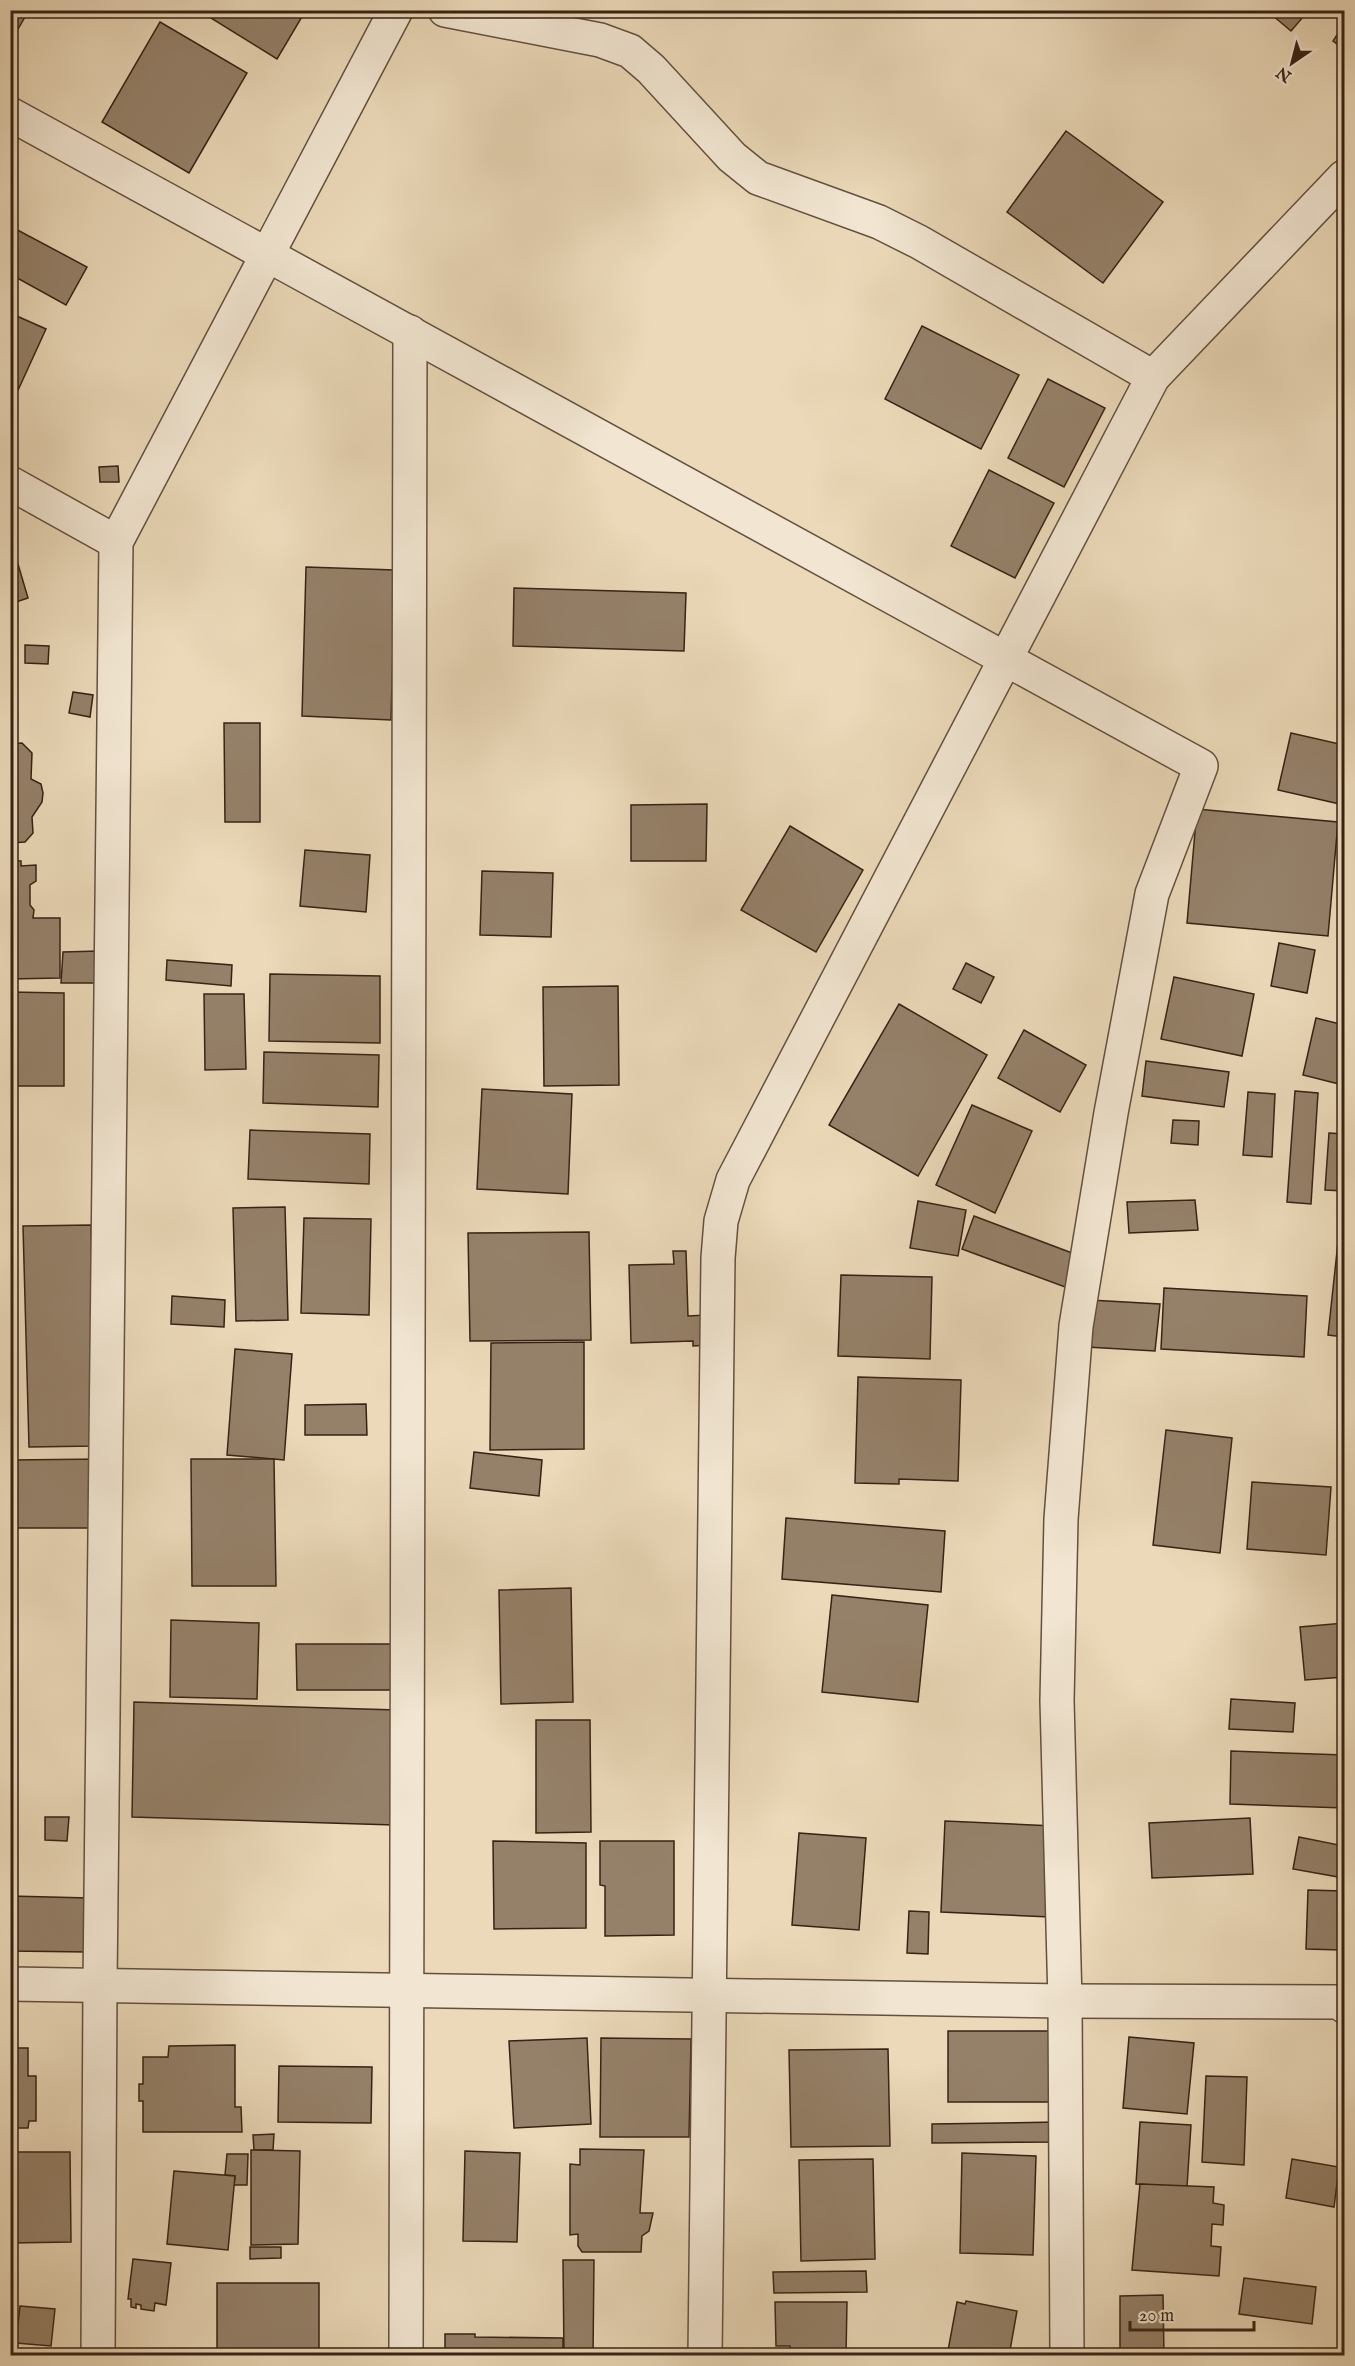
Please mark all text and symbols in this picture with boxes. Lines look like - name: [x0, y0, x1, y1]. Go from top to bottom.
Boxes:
- north arrow: [1262, 33, 1322, 93]
- text: N: [1273, 61, 1297, 86]
- scale bar: [1130, 2294, 1254, 2332]
- text: 20 m: [1139, 2305, 1174, 2328]

